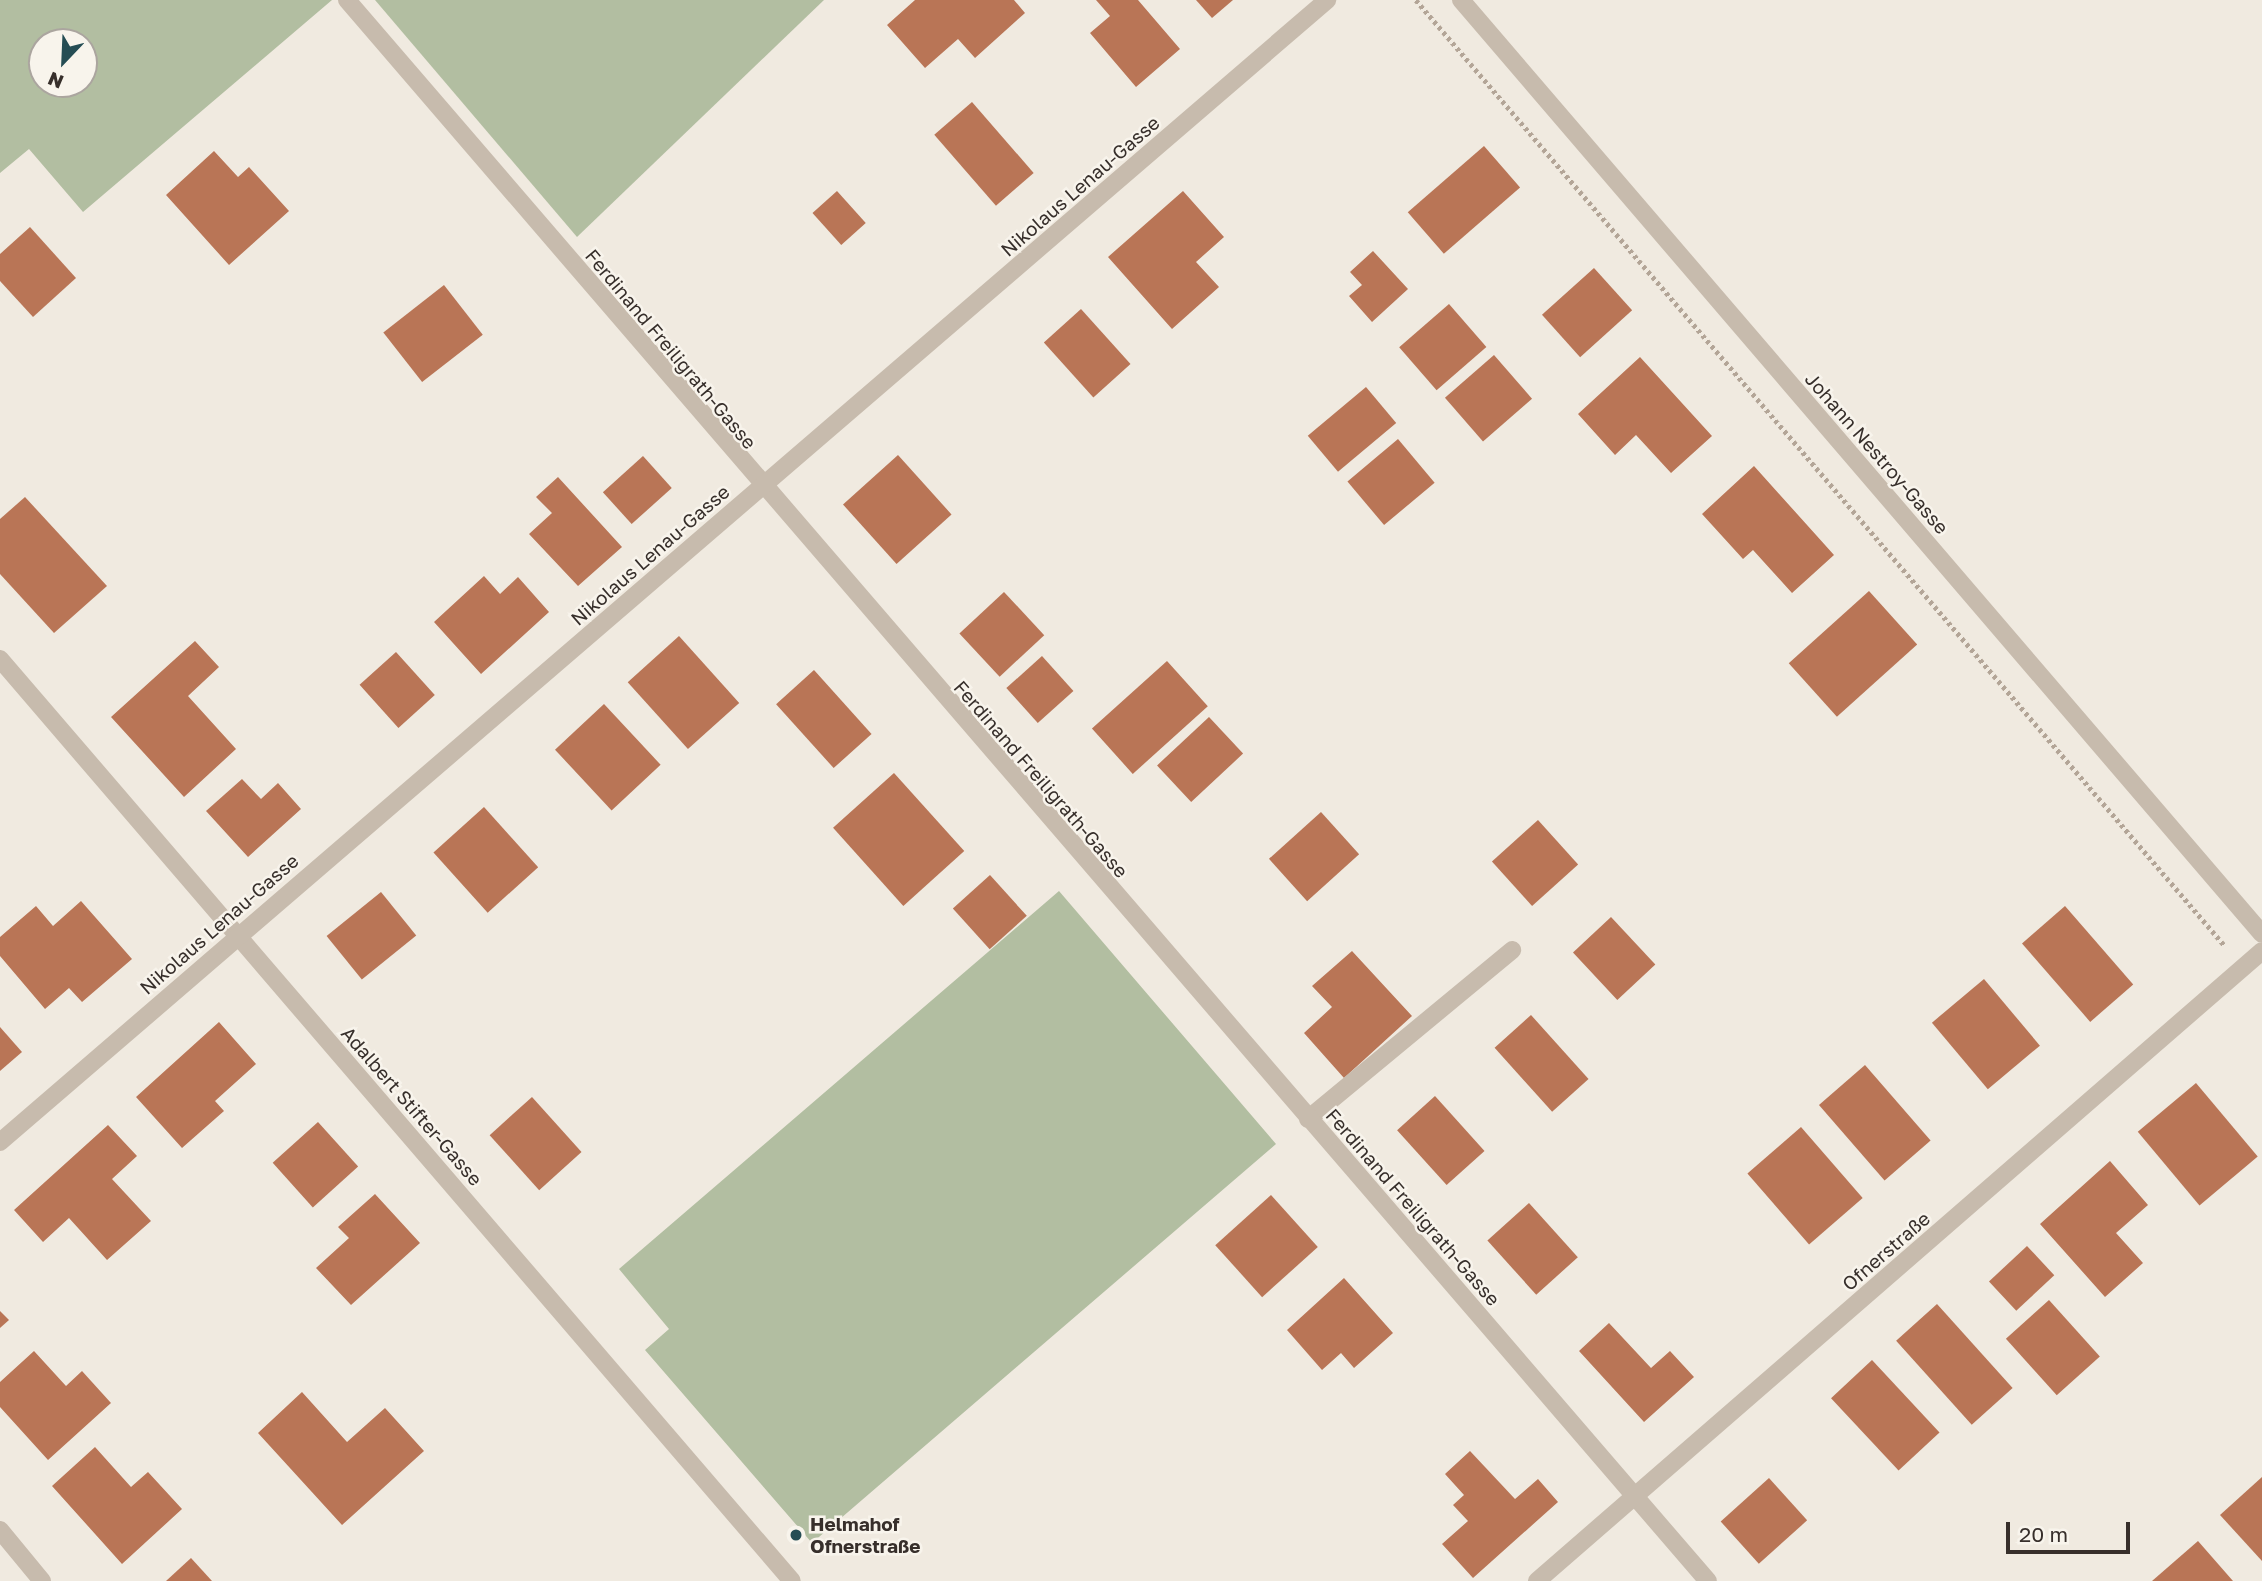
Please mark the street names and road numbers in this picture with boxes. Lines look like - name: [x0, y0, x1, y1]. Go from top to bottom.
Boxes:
- street label: Nikolaus Lenau-Gasse: [996, 111, 1164, 261]
- street label: Ferdinand Freiligrath-Gasse: [581, 244, 761, 454]
- street label: Johann Nestroy-Gasse: [1801, 368, 1953, 538]
- street label: Nikolaus Lenau-Gasse: [566, 480, 734, 630]
- street label: Ferdinand Freiligrath-Gasse: [949, 676, 1133, 882]
- street label: Nikolaus Lenau-Gasse: [135, 849, 303, 999]
- street label: Adalbert Stifter-Gasse: [337, 1022, 487, 1190]
- street label: Ferdinand Freiligrath-Gasse: [1321, 1104, 1505, 1310]
- street label: Ofnerstraße: [1837, 1207, 1935, 1295]

